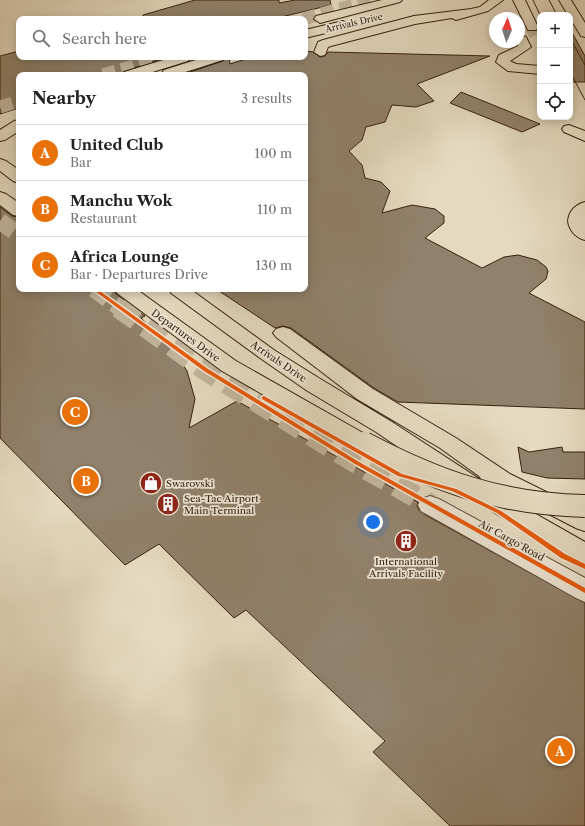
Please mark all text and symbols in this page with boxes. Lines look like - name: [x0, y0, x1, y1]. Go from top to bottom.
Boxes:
- street label: Arrivals Drive: [323, 11, 384, 35]
- north arrow: [489, 12, 525, 48]
- map controls: [537, 12, 573, 120]
- button: +: [537, 12, 573, 48]
- search box: [16, 16, 308, 60]
- icon: search: [30, 27, 52, 49]
- text: Search here: [62, 29, 147, 48]
- button: −: [537, 48, 573, 84]
- button: locate: [537, 84, 573, 120]
- text: Nearby: [32, 88, 96, 108]
- text: 3 results: [241, 90, 292, 106]
- text: United Club: [70, 135, 163, 154]
- text: A: [40, 145, 50, 161]
- text: 100 m: [254, 145, 292, 161]
- text: Bar: [70, 154, 91, 170]
- text: Manchu Wok: [70, 191, 172, 210]
- text: B: [40, 201, 50, 217]
- text: 110 m: [257, 201, 292, 217]
- text: Restaurant: [70, 210, 137, 226]
- text: Africa Lounge: [70, 247, 179, 266]
- text: C: [40, 257, 50, 273]
- text: 130 m: [256, 257, 292, 273]
- text: Bar · Departures Drive: [70, 266, 208, 282]
- street label: Departures Drive: [149, 306, 223, 365]
- street label: Arrivals Drive: [247, 337, 310, 385]
- pin: C: [62, 397, 88, 427]
- pin: B: [73, 466, 99, 496]
- shop icon: Swarovski: [138, 470, 164, 496]
- place label: Swarovski: [166, 477, 214, 490]
- building icon: Sea-Tac Airport Main Terminal: [155, 491, 181, 517]
- place label: Sea-Tac Airport Main Terminal: [184, 492, 259, 517]
- your location: [363, 512, 383, 532]
- street label: Air Cargo Road: [476, 517, 547, 564]
- building icon: International Arrivals Facility: [393, 528, 419, 554]
- place label: International Arrivals Facility: [368, 555, 443, 580]
- pin: A: [547, 736, 573, 766]

